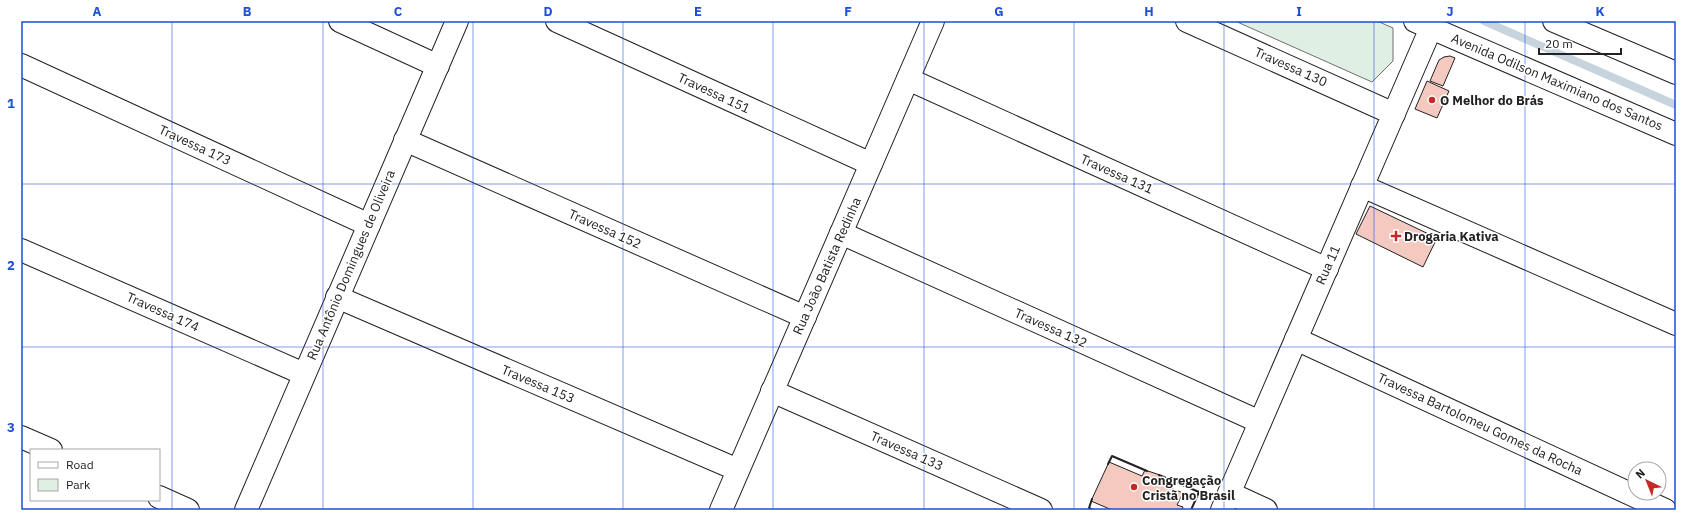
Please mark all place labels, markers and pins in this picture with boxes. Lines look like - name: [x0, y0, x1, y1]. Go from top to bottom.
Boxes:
- place label: O Melhor do Brás: [1440, 92, 1544, 109]
- marker: O Melhor do Brás: [1427, 95, 1437, 105]
- place label: Drogaria Kativa: [1404, 228, 1499, 245]
- marker: Drogaria Kativa: [1391, 231, 1401, 241]
- place label: Congregação Cristã no Brasil: [1142, 472, 1235, 504]
- marker: Congregação Cristã no Brasil: [1129, 482, 1139, 492]

